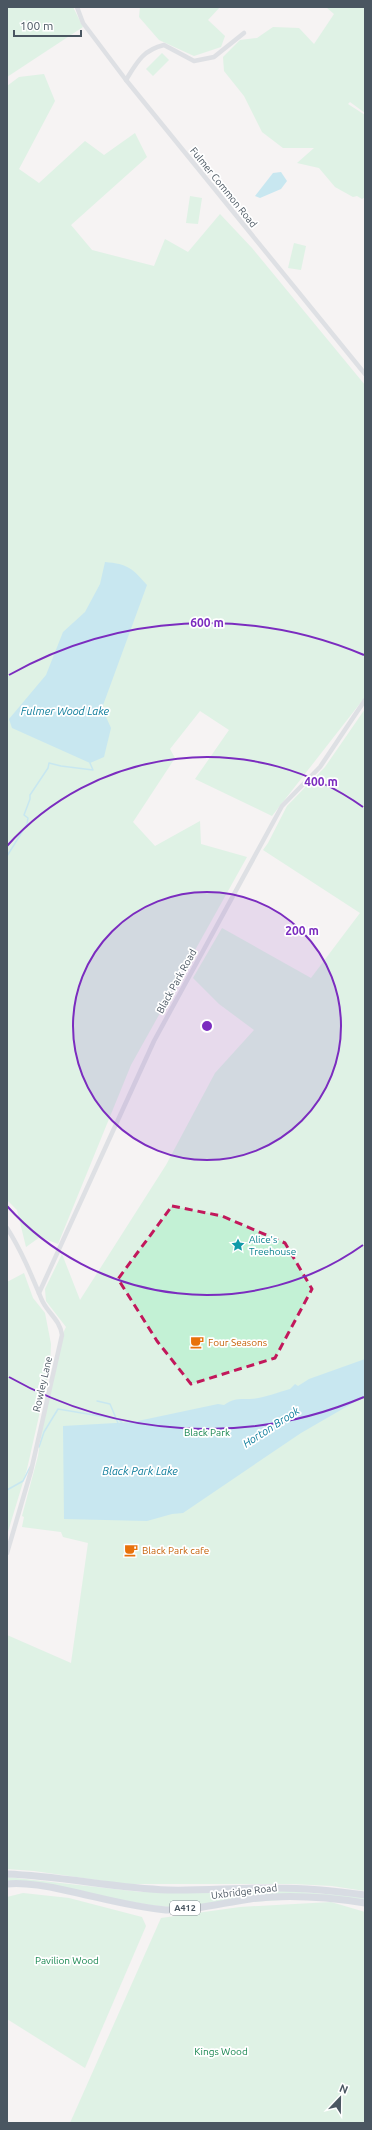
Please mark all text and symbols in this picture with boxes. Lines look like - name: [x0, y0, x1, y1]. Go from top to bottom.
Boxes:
- scale bar: [14, 12, 81, 38]
- text: 100 m: [20, 19, 53, 32]
- street label: Fulmer Common Road: [188, 145, 259, 230]
- text: 600 m: [190, 616, 224, 629]
- water label: Fulmer Wood Lake: [21, 705, 110, 717]
- text: 400 m: [304, 775, 338, 788]
- text: 200 m: [285, 924, 319, 937]
- street label: Black Park Road: [154, 947, 199, 1015]
- centre of rings: [200, 1019, 214, 1033]
- place label: Alice's Treehouse: [249, 1234, 296, 1257]
- place icon: Alice's Treehouse: [230, 1237, 246, 1253]
- cafe icon: Four Seasons: [189, 1334, 205, 1350]
- place label: Four Seasons: [208, 1337, 267, 1348]
- street label: Rowley Lane: [31, 1355, 54, 1413]
- water label: Horton Brook: [240, 1404, 302, 1450]
- park label: Black Park: [184, 1427, 230, 1438]
- water label: Black Park Lake: [102, 1465, 178, 1477]
- cafe icon: Black Park cafe: [123, 1542, 139, 1558]
- place label: Black Park cafe: [142, 1545, 209, 1556]
- street label: Uxbridge Road: [210, 1882, 278, 1901]
- road number: A412: [170, 1901, 200, 1915]
- park label: Pavilion Wood: [35, 1955, 99, 1966]
- park label: Kings Wood: [194, 2046, 248, 2057]
- north arrow: [320, 2078, 360, 2118]
- text: N: [338, 2082, 350, 2096]

